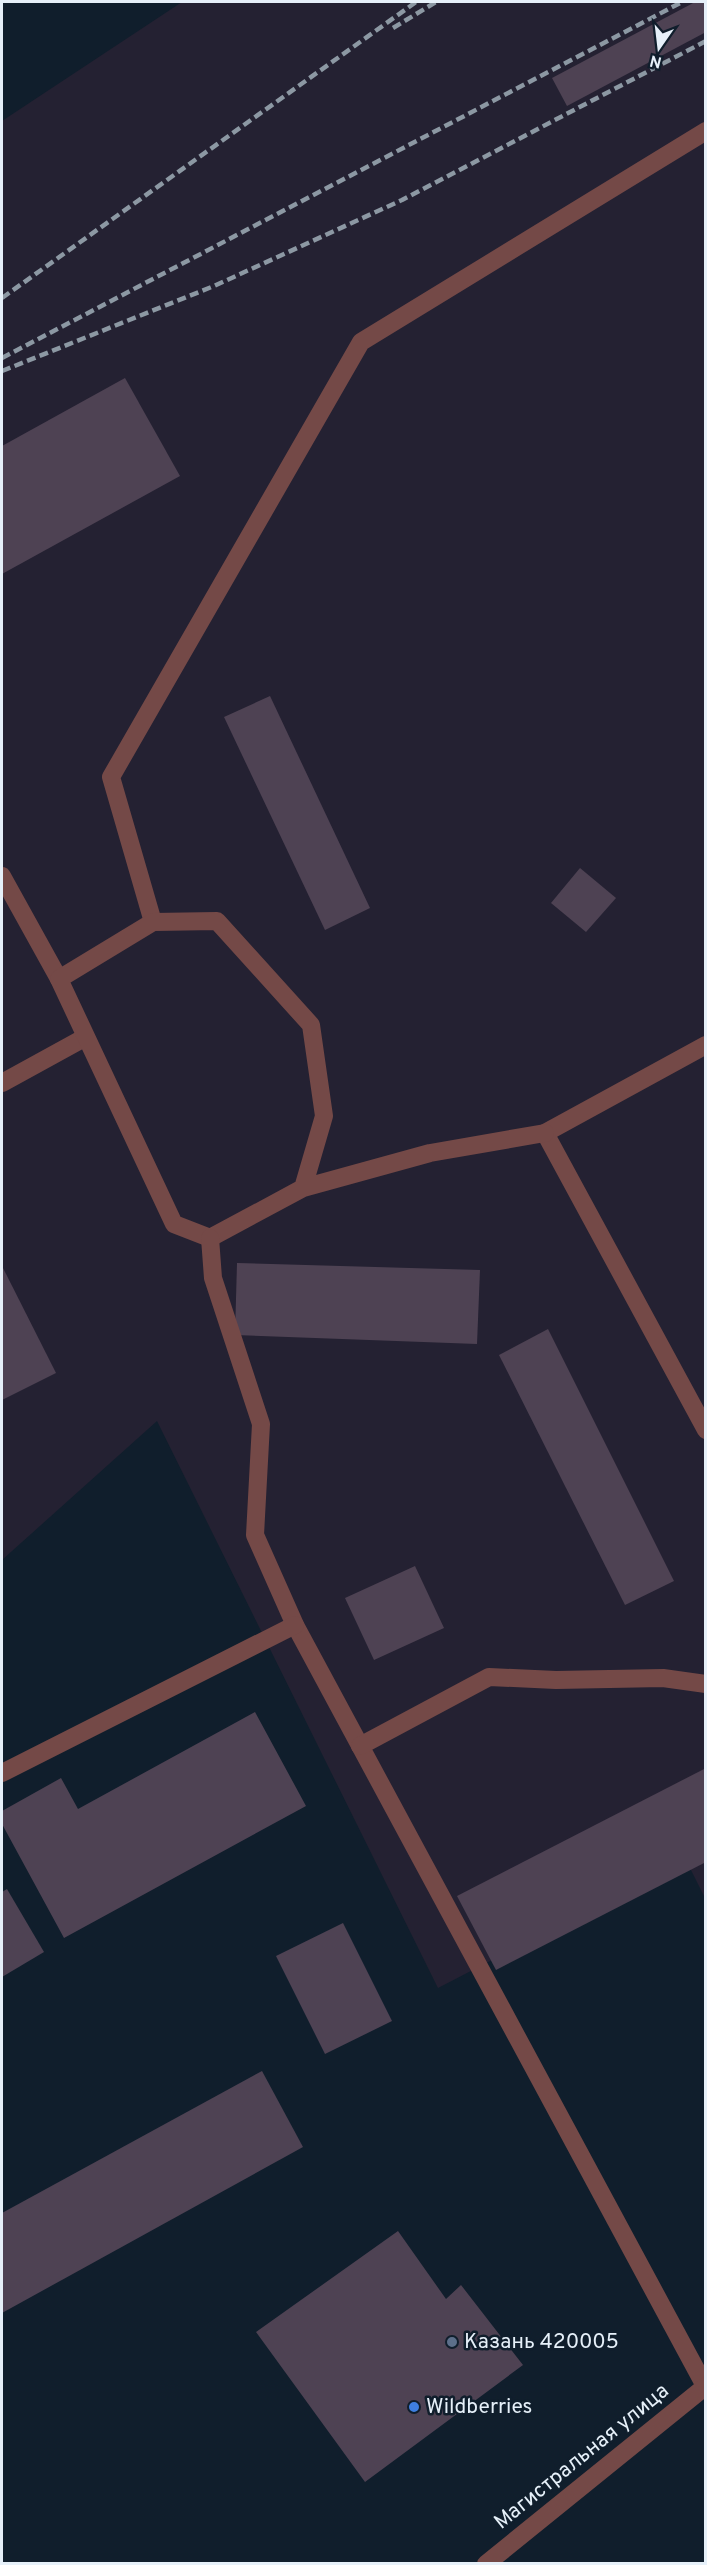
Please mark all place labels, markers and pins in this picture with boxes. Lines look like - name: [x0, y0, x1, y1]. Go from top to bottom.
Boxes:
- place label: Казань 420005: [464, 2329, 619, 2356]
- marker: Казань 420005: [445, 2335, 459, 2349]
- place label: Wildberries: [426, 2394, 532, 2421]
- marker: Wildberries: [407, 2400, 421, 2414]

